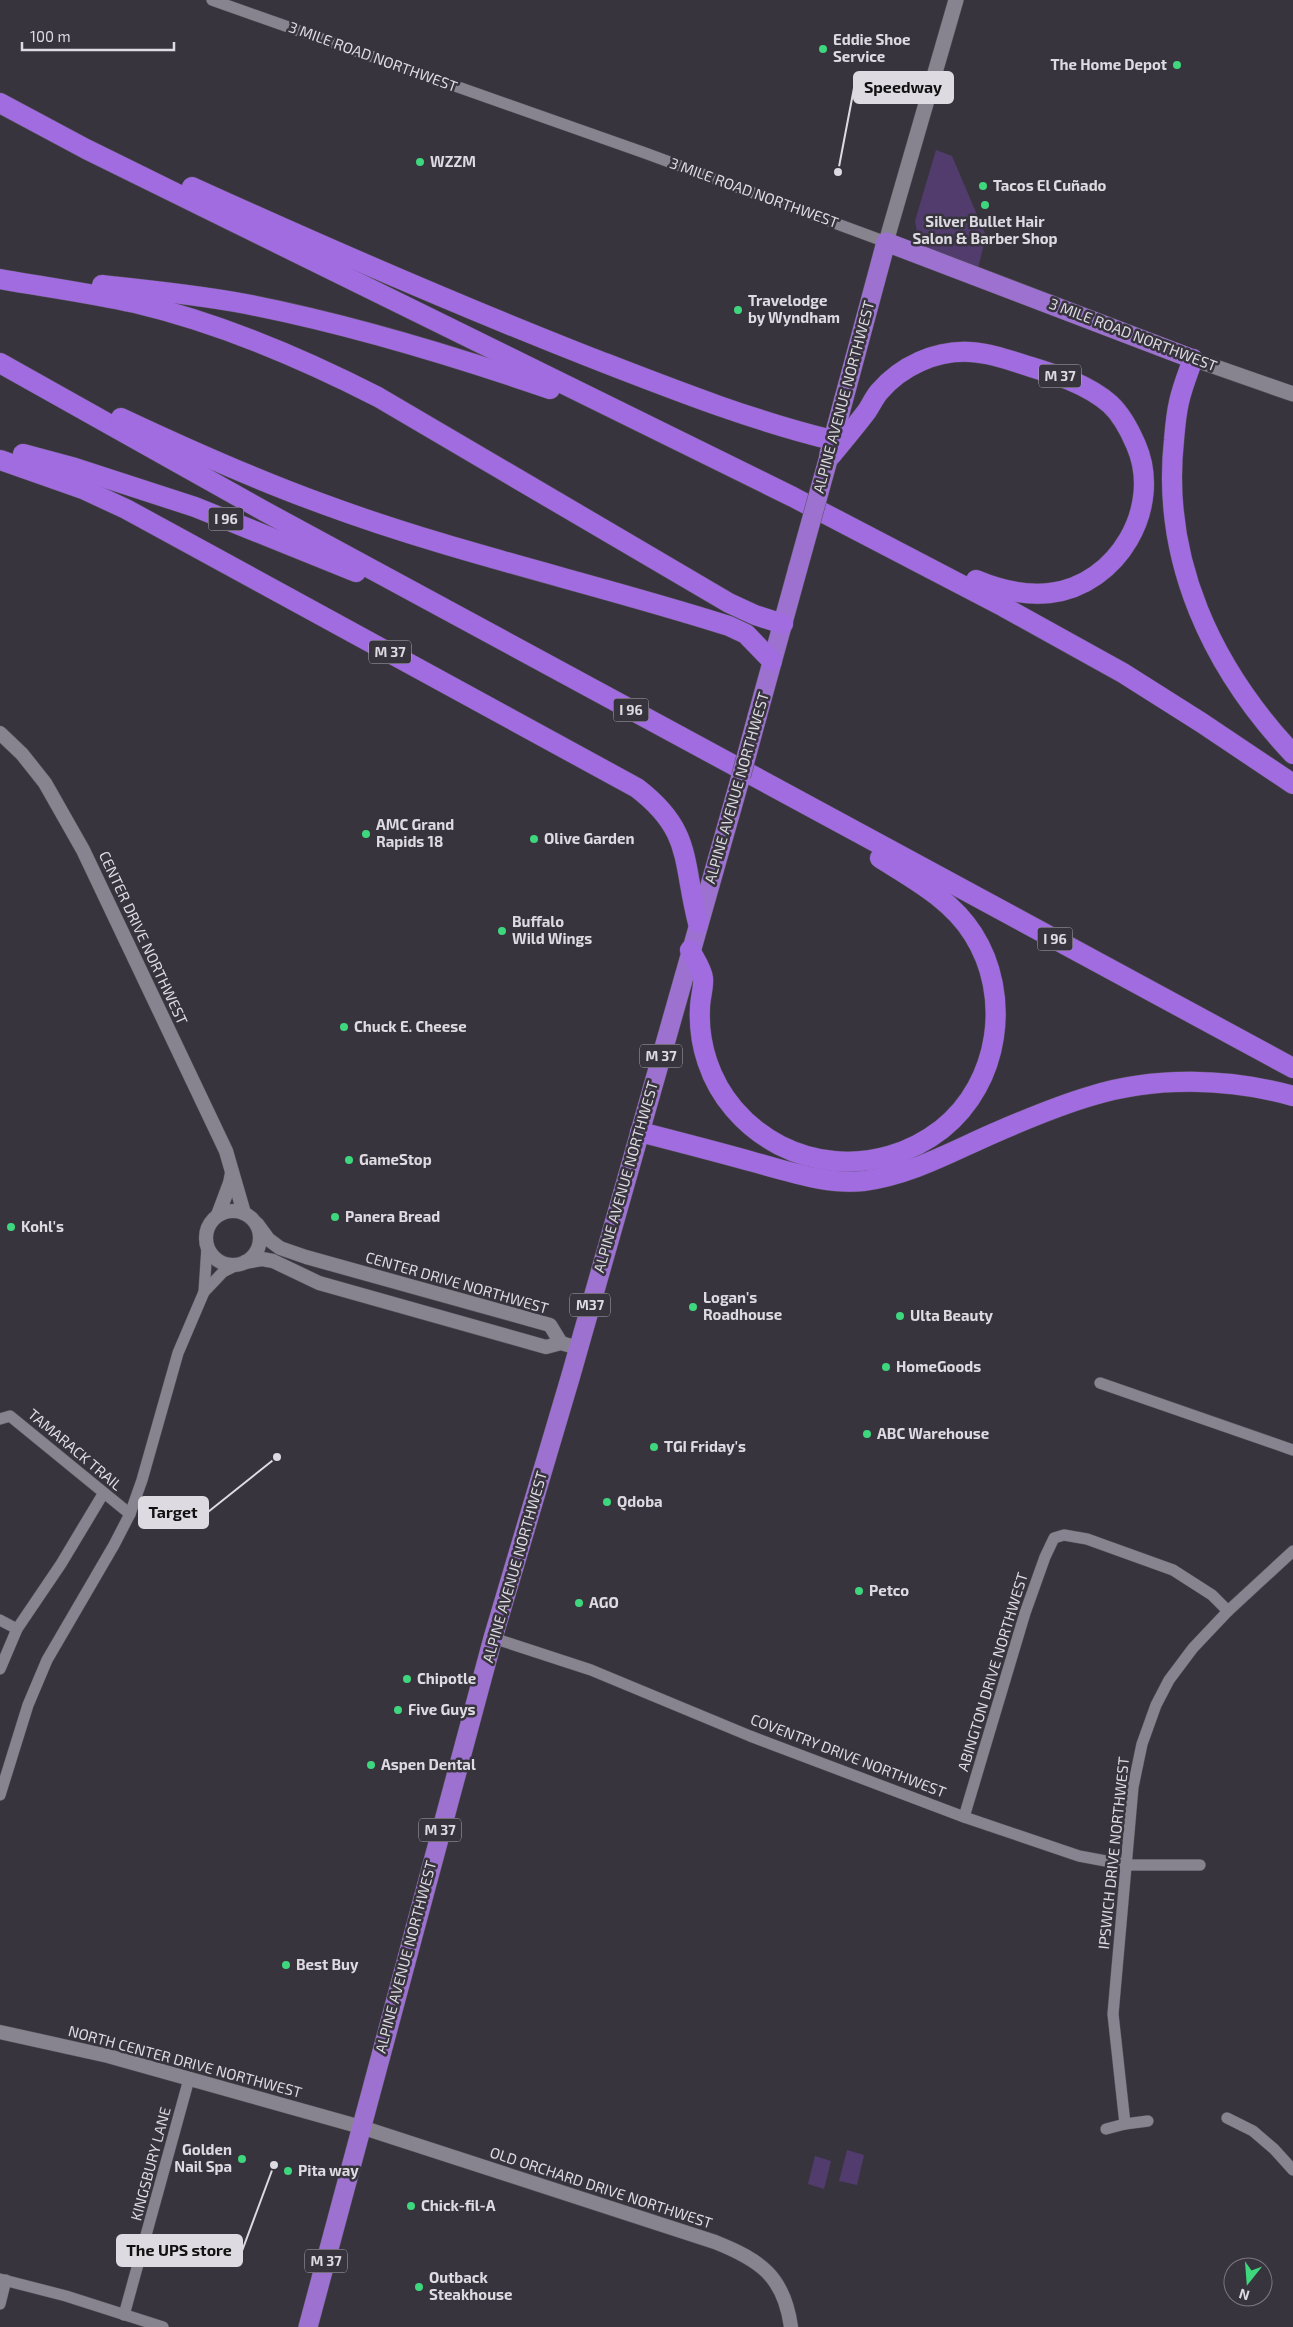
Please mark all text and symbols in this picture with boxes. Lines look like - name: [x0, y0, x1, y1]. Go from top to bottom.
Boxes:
- street label: 3 MILE ROAD NORTHWEST: [286, 17, 460, 95]
- scale bar: [22, 20, 175, 52]
- text: 100 m: [30, 27, 71, 45]
- place label: Eddie Shoe Service: [833, 30, 911, 65]
- marker: Eddie Shoe Service: [817, 43, 829, 55]
- place label: The Home Depot: [1050, 55, 1167, 73]
- marker: The Home Depot: [1171, 59, 1183, 71]
- callout: Speedway: [854, 72, 953, 103]
- text: Speedway: [864, 77, 942, 97]
- place label: WZZM: [430, 152, 476, 170]
- street label: 3 MILE ROAD NORTHWEST: [667, 153, 841, 231]
- marker: WZZM: [414, 156, 426, 168]
- place label: Tacos El Cuñado: [993, 176, 1107, 194]
- marker: Tacos El Cuñado: [977, 180, 989, 192]
- marker: Silver Bullet Hair Salon & Barber Shop: [979, 199, 991, 211]
- place label: Silver Bullet Hair Salon & Barber Shop: [912, 212, 1058, 247]
- place label: Travelodge by Wyndham: [748, 291, 840, 327]
- street label: 3 MILE ROAD NORTHWEST: [1047, 294, 1220, 375]
- street label: ALPINE AVENUE NORTHWEST: [809, 298, 878, 495]
- marker: Travelodge by Wyndham: [732, 304, 744, 316]
- road number: M 37: [1039, 364, 1081, 388]
- road number: I 96: [208, 508, 244, 530]
- road number: M 37: [369, 640, 411, 664]
- street label: ALPINE AVENUE NORTHWEST: [700, 690, 772, 886]
- road number: I 96: [614, 698, 648, 722]
- place label: AMC Grand Rapids 18: [376, 815, 454, 850]
- marker: AMC Grand Rapids 18: [360, 828, 372, 840]
- place label: Olive Garden: [544, 829, 634, 847]
- marker: Olive Garden: [528, 833, 540, 845]
- street label: CENTER DRIVE NORTHWEST: [96, 848, 192, 1028]
- place label: Buffalo Wild Wings: [512, 912, 592, 947]
- marker: Buffalo Wild Wings: [496, 925, 508, 937]
- road number: I 96: [1038, 928, 1072, 951]
- place label: Chuck E. Cheese: [354, 1017, 467, 1035]
- marker: Chuck E. Cheese: [338, 1021, 350, 1033]
- road number: M 37: [640, 1044, 682, 1068]
- street label: ALPINE AVENUE NORTHWEST: [589, 1079, 661, 1275]
- place label: GameStop: [359, 1150, 432, 1168]
- marker: GameStop: [343, 1154, 355, 1166]
- place label: Panera Bread: [345, 1207, 440, 1225]
- marker: Panera Bread: [329, 1211, 341, 1223]
- place label: Kohl's: [21, 1217, 64, 1235]
- marker: Kohl's: [5, 1221, 17, 1233]
- street label: CENTER DRIVE NORTHWEST: [364, 1247, 551, 1317]
- place label: Logan's Roadhouse: [703, 1288, 782, 1323]
- road number: M37: [570, 1294, 610, 1316]
- marker: Logan's Roadhouse: [687, 1301, 699, 1313]
- place label: Ulta Beauty: [910, 1306, 994, 1325]
- marker: Ulta Beauty: [894, 1310, 906, 1322]
- place label: HomeGoods: [896, 1357, 981, 1375]
- marker: HomeGoods: [880, 1361, 892, 1373]
- street label: TAMARACK TRAIL: [25, 1405, 127, 1494]
- place label: ABC Warehouse: [877, 1424, 989, 1442]
- marker: ABC Warehouse: [861, 1428, 873, 1440]
- place label: TGI Friday's: [664, 1437, 746, 1456]
- marker: TGI Friday's: [648, 1441, 660, 1453]
- street label: ALPINE AVENUE NORTHWEST: [478, 1469, 550, 1665]
- place label: Qdoba: [617, 1492, 663, 1511]
- marker: Qdoba: [601, 1496, 613, 1508]
- callout: Target: [139, 1497, 208, 1528]
- text: Target: [149, 1502, 198, 1521]
- street label: ABINGTON DRIVE NORTHWEST: [953, 1570, 1031, 1773]
- place label: Petco: [869, 1581, 909, 1599]
- marker: Petco: [853, 1585, 865, 1597]
- place label: AGO: [589, 1593, 619, 1611]
- marker: AGO: [573, 1597, 585, 1609]
- place label: Chipotle: [417, 1669, 476, 1687]
- marker: Chipotle: [401, 1673, 413, 1685]
- place label: Five Guys: [408, 1700, 476, 1719]
- marker: Five Guys: [392, 1704, 404, 1716]
- street label: COVENTRY DRIVE NORTHWEST: [748, 1709, 949, 1801]
- place label: Aspen Dental: [381, 1755, 476, 1773]
- street label: IPSWICH DRIVE NORTHWEST: [1094, 1755, 1132, 1950]
- marker: Aspen Dental: [365, 1759, 377, 1771]
- road number: M 37: [419, 1818, 461, 1842]
- street label: ALPINE AVENUE NORTHWEST: [371, 1858, 440, 2055]
- place label: Best Buy: [296, 1955, 359, 1974]
- marker: Best Buy: [280, 1959, 292, 1971]
- street label: NORTH CENTER DRIVE NORTHWEST: [66, 2021, 304, 2101]
- street label: KINGSBURY LANE: [126, 2105, 174, 2223]
- place label: Golden Nail Spa: [174, 2140, 232, 2175]
- street label: OLD ORCHARD DRIVE NORTHWEST: [488, 2142, 715, 2232]
- marker: Golden Nail Spa: [236, 2153, 248, 2165]
- place label: Pita way: [298, 2161, 359, 2180]
- marker: Pita way: [282, 2165, 294, 2177]
- place label: Chick-fil-A: [421, 2196, 496, 2214]
- marker: Chick-fil-A: [405, 2200, 417, 2212]
- callout: The UPS store: [117, 2235, 242, 2266]
- text: The UPS store: [126, 2240, 232, 2259]
- road number: M 37: [305, 2250, 347, 2272]
- north arrow: [1223, 2257, 1273, 2307]
- place label: Outback Steakhouse: [429, 2268, 512, 2303]
- marker: Outback Steakhouse: [413, 2281, 425, 2293]
- text: N: [1237, 2285, 1251, 2305]

